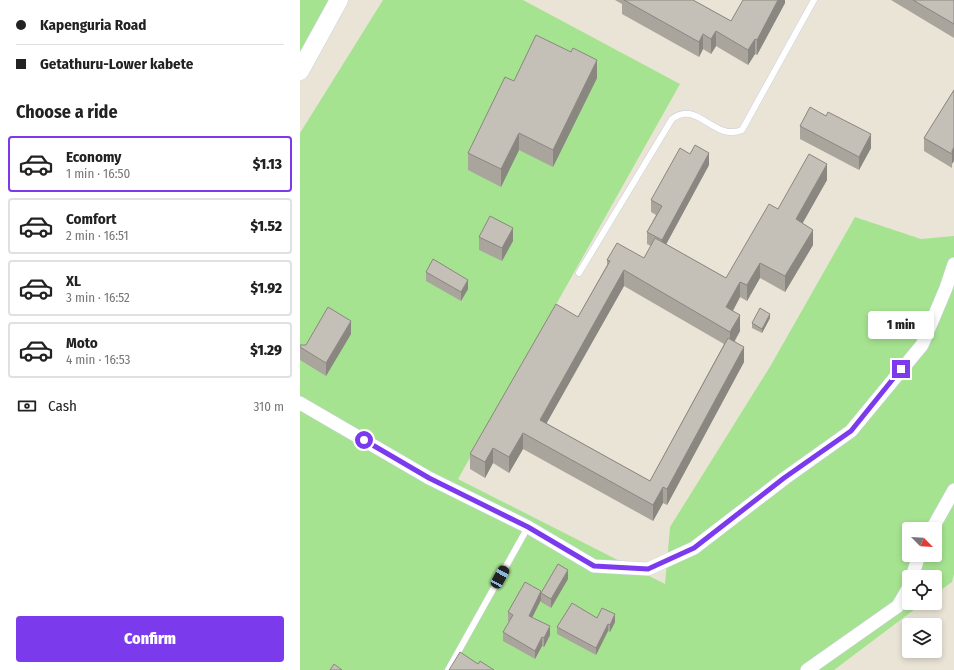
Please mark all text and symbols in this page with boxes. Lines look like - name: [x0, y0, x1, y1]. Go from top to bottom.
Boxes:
- text: Kapenguria Road: [40, 16, 146, 34]
- text: Getathuru-Lower kabete: [40, 55, 193, 73]
- text: Choose a ride: [16, 101, 118, 123]
- icon: car: [18, 146, 54, 182]
- text: Economy: [66, 148, 121, 166]
- text: $1.13: [253, 155, 282, 173]
- text: 1 min · 16:50: [66, 166, 130, 181]
- icon: car: [18, 208, 54, 244]
- text: Comfort: [66, 210, 117, 228]
- text: $1.52: [251, 217, 282, 235]
- text: 2 min · 16:51: [66, 228, 129, 243]
- icon: car: [18, 270, 54, 306]
- text: XL: [66, 272, 81, 290]
- text: $1.92: [251, 279, 282, 297]
- text: 3 min · 16:52: [66, 290, 130, 305]
- callout: 1 min: [868, 311, 934, 339]
- text: 1 min: [887, 317, 915, 332]
- icon: car: [18, 332, 54, 368]
- text: Moto: [66, 334, 98, 352]
- text: $1.29: [250, 341, 282, 359]
- text: 4 min · 16:53: [66, 352, 130, 367]
- route end: [892, 360, 910, 378]
- icon: cash: [16, 395, 38, 417]
- text: Cash: [48, 397, 77, 415]
- text: 310 m: [254, 399, 284, 414]
- route start: [355, 431, 373, 449]
- north arrow: [902, 522, 942, 562]
- map controls: [902, 522, 942, 658]
- car: [489, 564, 511, 590]
- button: locate: [902, 570, 942, 610]
- button: Confirm: [16, 616, 284, 662]
- button: layers: [902, 618, 942, 658]

